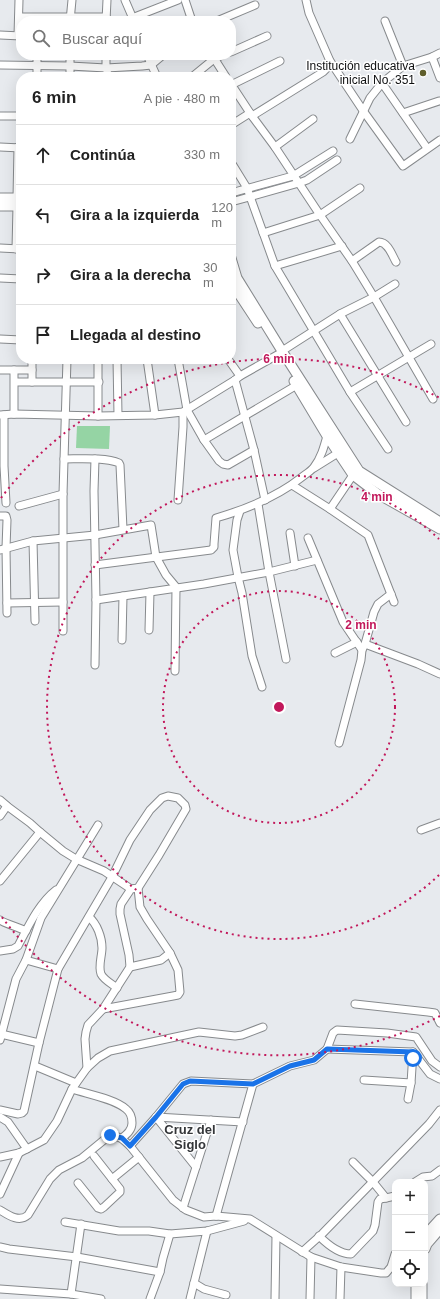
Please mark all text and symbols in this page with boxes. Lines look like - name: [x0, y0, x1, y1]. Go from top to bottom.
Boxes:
- search box: [16, 16, 236, 60]
- icon: search: [30, 27, 52, 49]
- text: Buscar aquí: [62, 30, 142, 47]
- place label: Institución educativa inicial No. 351: [306, 59, 415, 87]
- marker: Institución educativa inicial No. 351: [418, 68, 428, 78]
- text: 6 min: [32, 88, 76, 107]
- text: A pie · 480 m: [143, 91, 220, 106]
- icon: ahead: [32, 144, 54, 166]
- text: Continúa: [70, 146, 135, 163]
- text: 330 m: [184, 147, 220, 162]
- text: 120 m: [211, 200, 233, 230]
- icon: left: [32, 204, 54, 226]
- text: Gira a la izquierda: [70, 206, 199, 223]
- text: 30 m: [203, 260, 217, 290]
- icon: right: [32, 264, 54, 286]
- text: Gira a la derecha: [70, 266, 191, 283]
- icon: arrive: [32, 324, 54, 346]
- text: Llegada al destino: [70, 326, 201, 343]
- text: 6 min: [263, 352, 295, 366]
- text: 4 min: [361, 490, 393, 504]
- text: 2 min: [345, 618, 377, 632]
- centre of rings: [272, 700, 286, 714]
- route start: [404, 1049, 422, 1067]
- district label: Cruz del Siglo: [164, 1122, 216, 1152]
- route end: [101, 1126, 119, 1144]
- map controls: [392, 1179, 428, 1287]
- button: +: [392, 1179, 428, 1215]
- button: −: [392, 1215, 428, 1251]
- button: locate: [392, 1251, 428, 1287]

